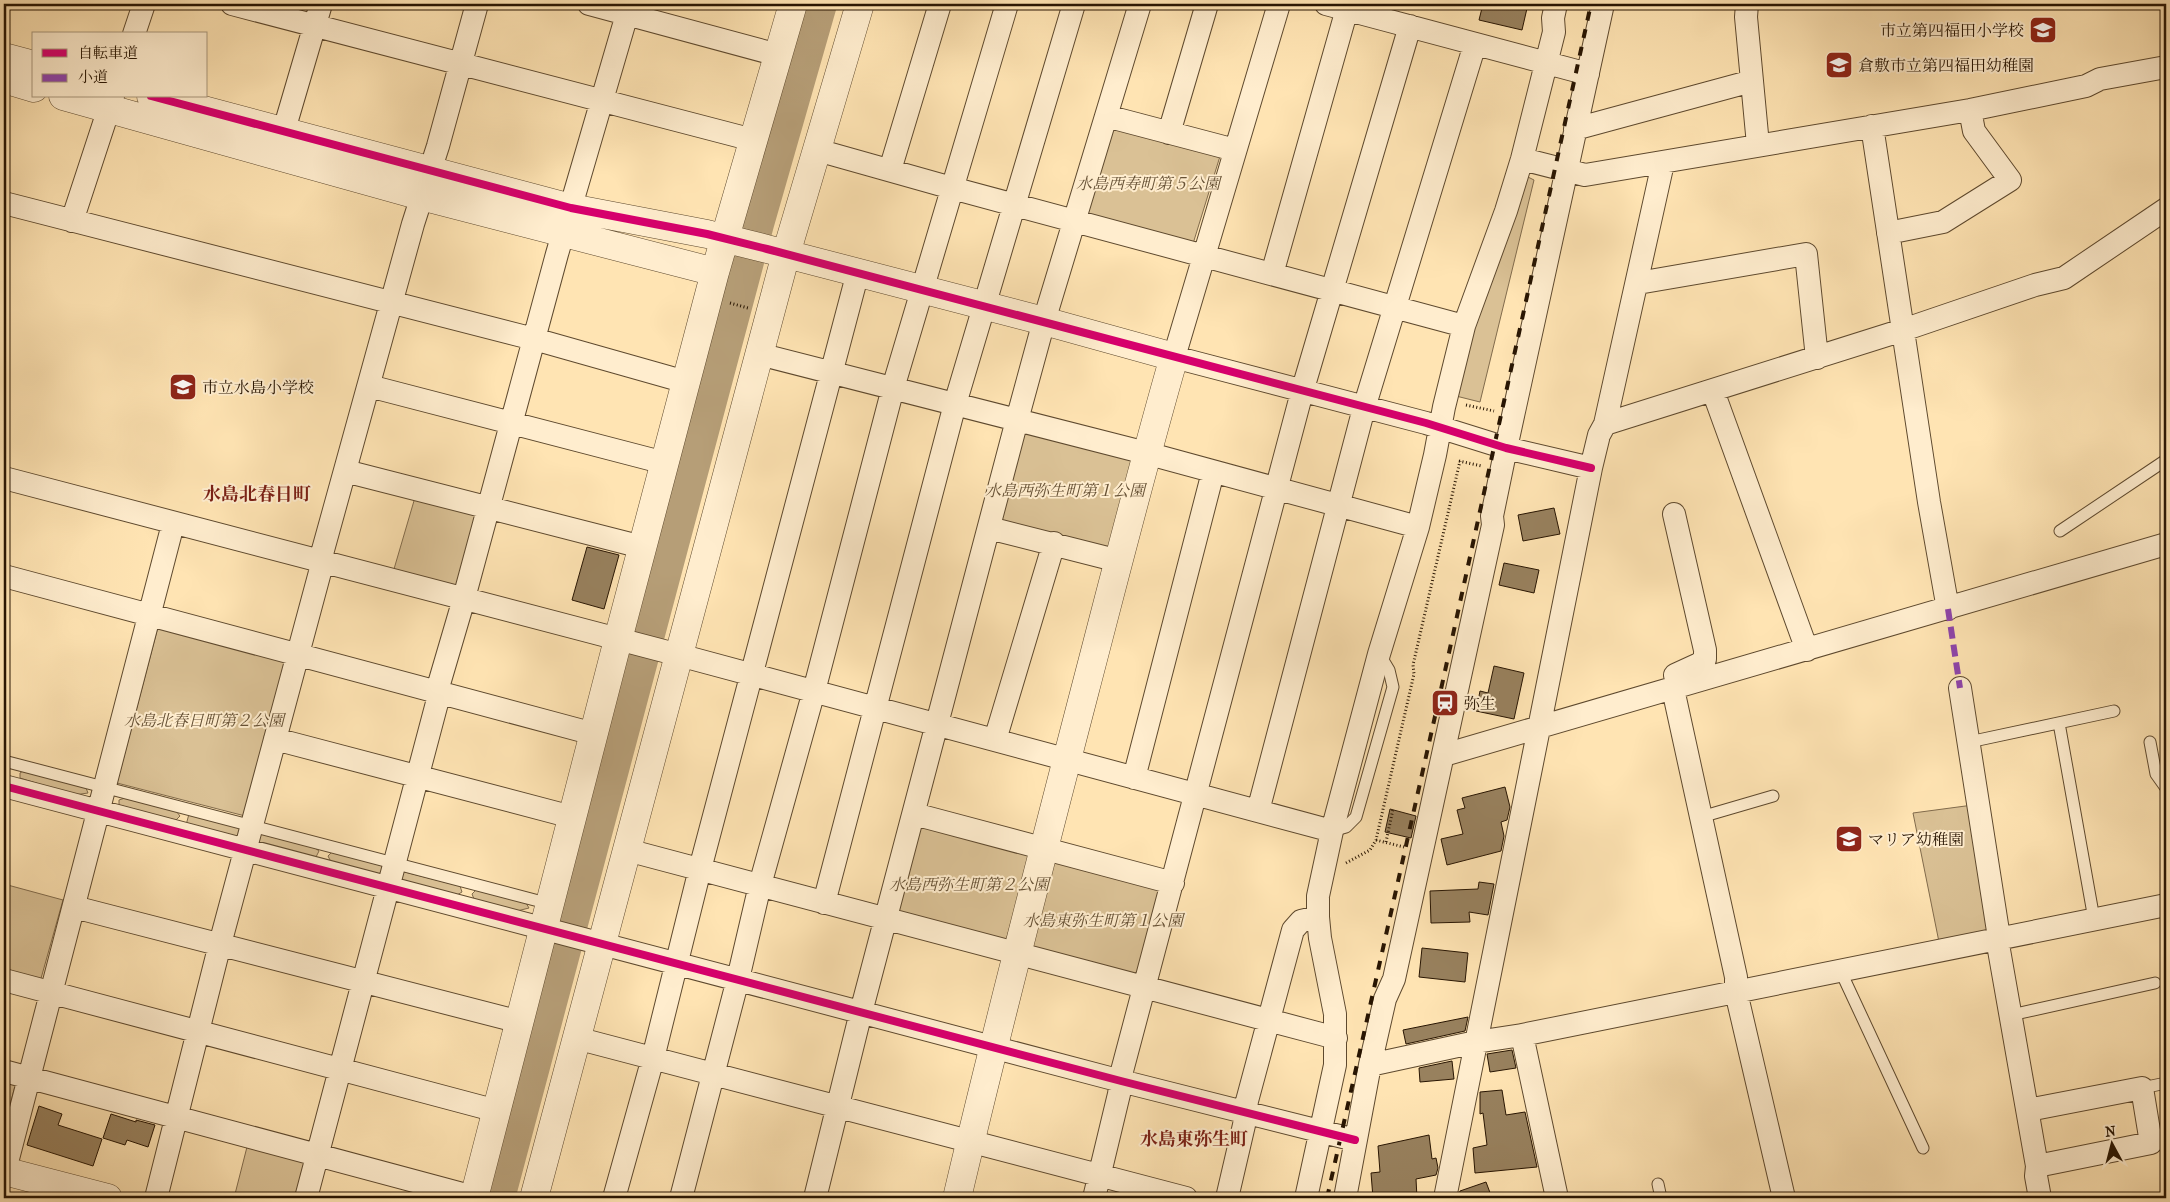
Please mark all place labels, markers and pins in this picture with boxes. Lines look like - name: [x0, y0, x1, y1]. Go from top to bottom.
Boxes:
- school or university icon: 市立第四福田小学校: [2028, 15, 2058, 45]
- place label: 市立第四福田小学校: [1880, 21, 2024, 40]
- school or university icon: 倉敷市立第四福田幼稚園: [1824, 50, 1854, 80]
- place label: 倉敷市立第四福田幼稚園: [1858, 56, 2034, 75]
- school or university icon: 市立水島小学校: [168, 372, 198, 402]
- place label: 市立水島小学校: [202, 378, 314, 397]
- station icon: 弥生: [1430, 688, 1460, 718]
- place label: 弥生: [1464, 694, 1496, 713]
- school or university icon: マリア幼稚園: [1834, 824, 1864, 854]
- place label: マリア幼稚園: [1868, 830, 1964, 849]

